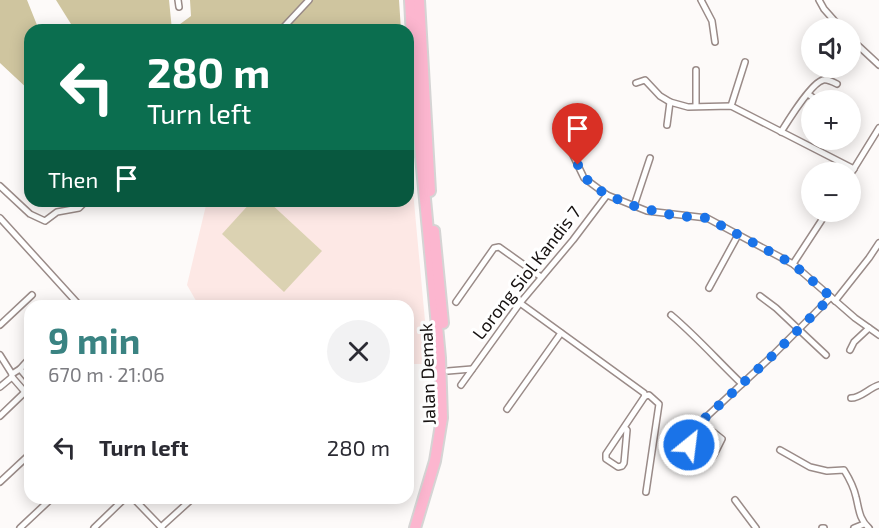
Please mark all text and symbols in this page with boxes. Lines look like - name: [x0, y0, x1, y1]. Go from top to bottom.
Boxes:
- map controls: [801, 18, 861, 222]
- button: sound: [801, 18, 861, 78]
- text: 280 m: [147, 46, 270, 96]
- icon: left: [48, 48, 126, 126]
- button: +: [801, 90, 861, 150]
- text: Turn left: [147, 97, 251, 129]
- pin: [552, 103, 603, 165]
- icon: arrive: [561, 112, 594, 145]
- icon: arrive: [110, 162, 143, 195]
- button: −: [801, 162, 861, 222]
- text: Then: [48, 166, 98, 192]
- street label: Lorong Siol Kandis 7: [467, 201, 585, 343]
- text: 9 min: [48, 318, 140, 361]
- button: close: [327, 320, 390, 383]
- street label: Jalan Demak: [414, 323, 440, 425]
- text: 670 m · 21:06: [48, 362, 165, 386]
- position arrow: [657, 413, 721, 477]
- icon: left: [48, 431, 81, 464]
- text: Turn left: [99, 434, 188, 460]
- text: 280 m: [327, 434, 390, 460]

